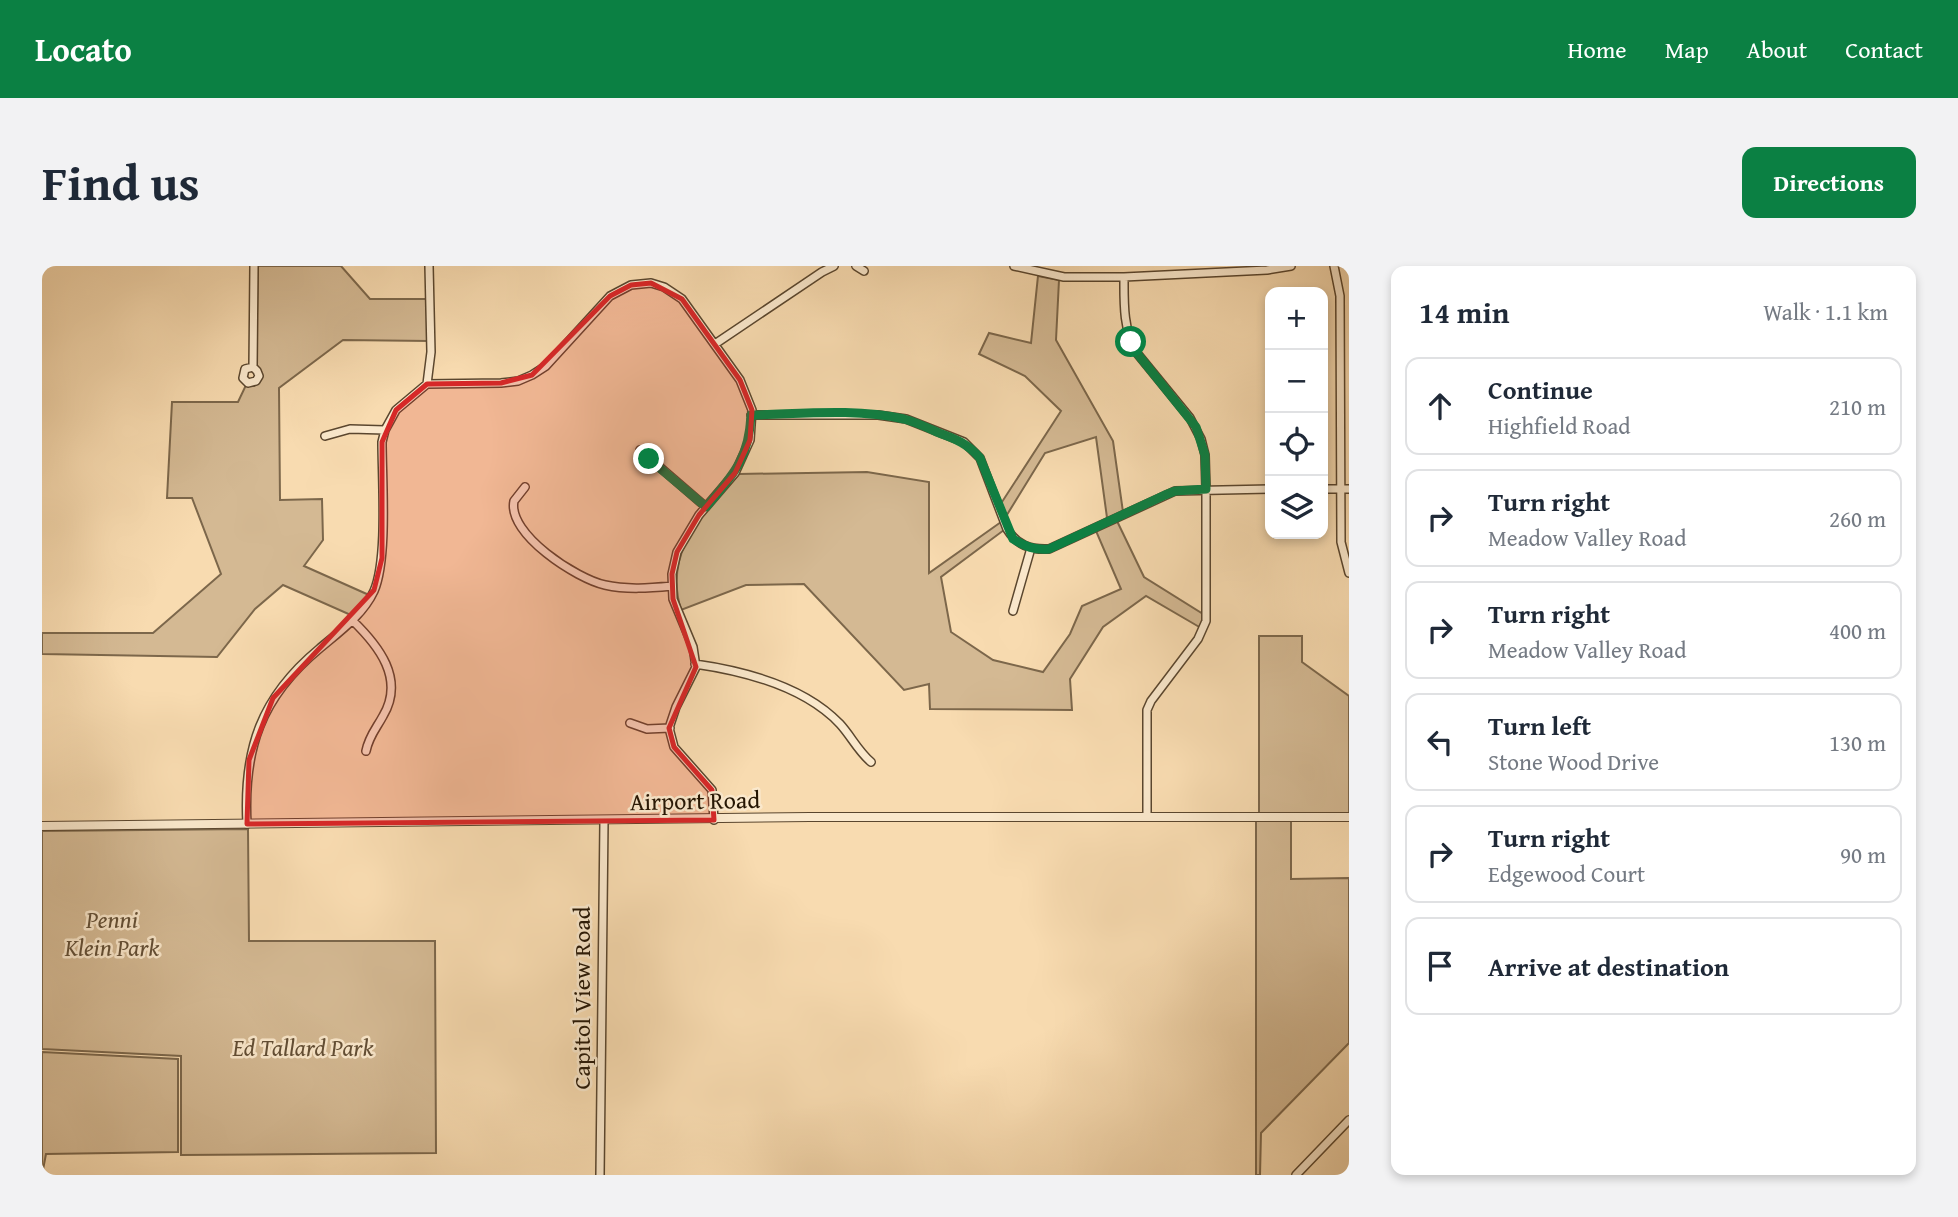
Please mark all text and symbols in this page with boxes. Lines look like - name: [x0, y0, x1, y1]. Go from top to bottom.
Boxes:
- text: Locato: [35, 25, 132, 73]
- text: Home: [1568, 32, 1627, 67]
- text: Map: [1665, 32, 1709, 67]
- text: About: [1747, 32, 1807, 67]
- text: Contact: [1845, 32, 1923, 67]
- text: Find us: [42, 146, 200, 218]
- button: Directions: [1742, 147, 1916, 218]
- map controls: [1265, 287, 1328, 539]
- button: +: [1265, 287, 1328, 350]
- text: 14 min: [1419, 290, 1509, 334]
- text: Walk · 1.1 km: [1763, 295, 1888, 328]
- route start: [1115, 326, 1146, 357]
- button: −: [1265, 350, 1328, 413]
- text: Continue: [1488, 370, 1593, 409]
- icon: ahead: [1421, 387, 1459, 425]
- text: 210 m: [1829, 390, 1886, 423]
- text: Highfield Road: [1488, 409, 1631, 442]
- button: locate: [1265, 413, 1328, 476]
- route end: [633, 443, 664, 474]
- button: layers: [1265, 476, 1328, 539]
- text: Turn right: [1488, 482, 1610, 521]
- icon: right: [1421, 499, 1459, 537]
- text: 260 m: [1829, 502, 1886, 535]
- text: Meadow Valley Road: [1488, 521, 1687, 554]
- text: Turn right: [1488, 594, 1610, 633]
- icon: right: [1421, 611, 1459, 649]
- text: 400 m: [1829, 614, 1886, 647]
- text: Meadow Valley Road: [1488, 633, 1687, 666]
- text: Turn left: [1488, 706, 1591, 745]
- icon: left: [1421, 723, 1459, 761]
- text: 130 m: [1829, 726, 1886, 759]
- text: Stone Wood Drive: [1488, 745, 1659, 778]
- street label: Airport Road: [630, 782, 761, 819]
- text: Turn right: [1488, 818, 1610, 857]
- icon: right: [1421, 835, 1459, 873]
- text: 90 m: [1840, 838, 1886, 871]
- text: Edgewood Court: [1488, 857, 1645, 890]
- park label: Penni Klein Park: [64, 902, 159, 965]
- street label: Capitol View Road: [564, 906, 599, 1090]
- icon: arrive: [1421, 947, 1459, 985]
- text: Arrive at destination: [1488, 947, 1729, 986]
- park label: Ed Tallard Park: [232, 1030, 374, 1065]

